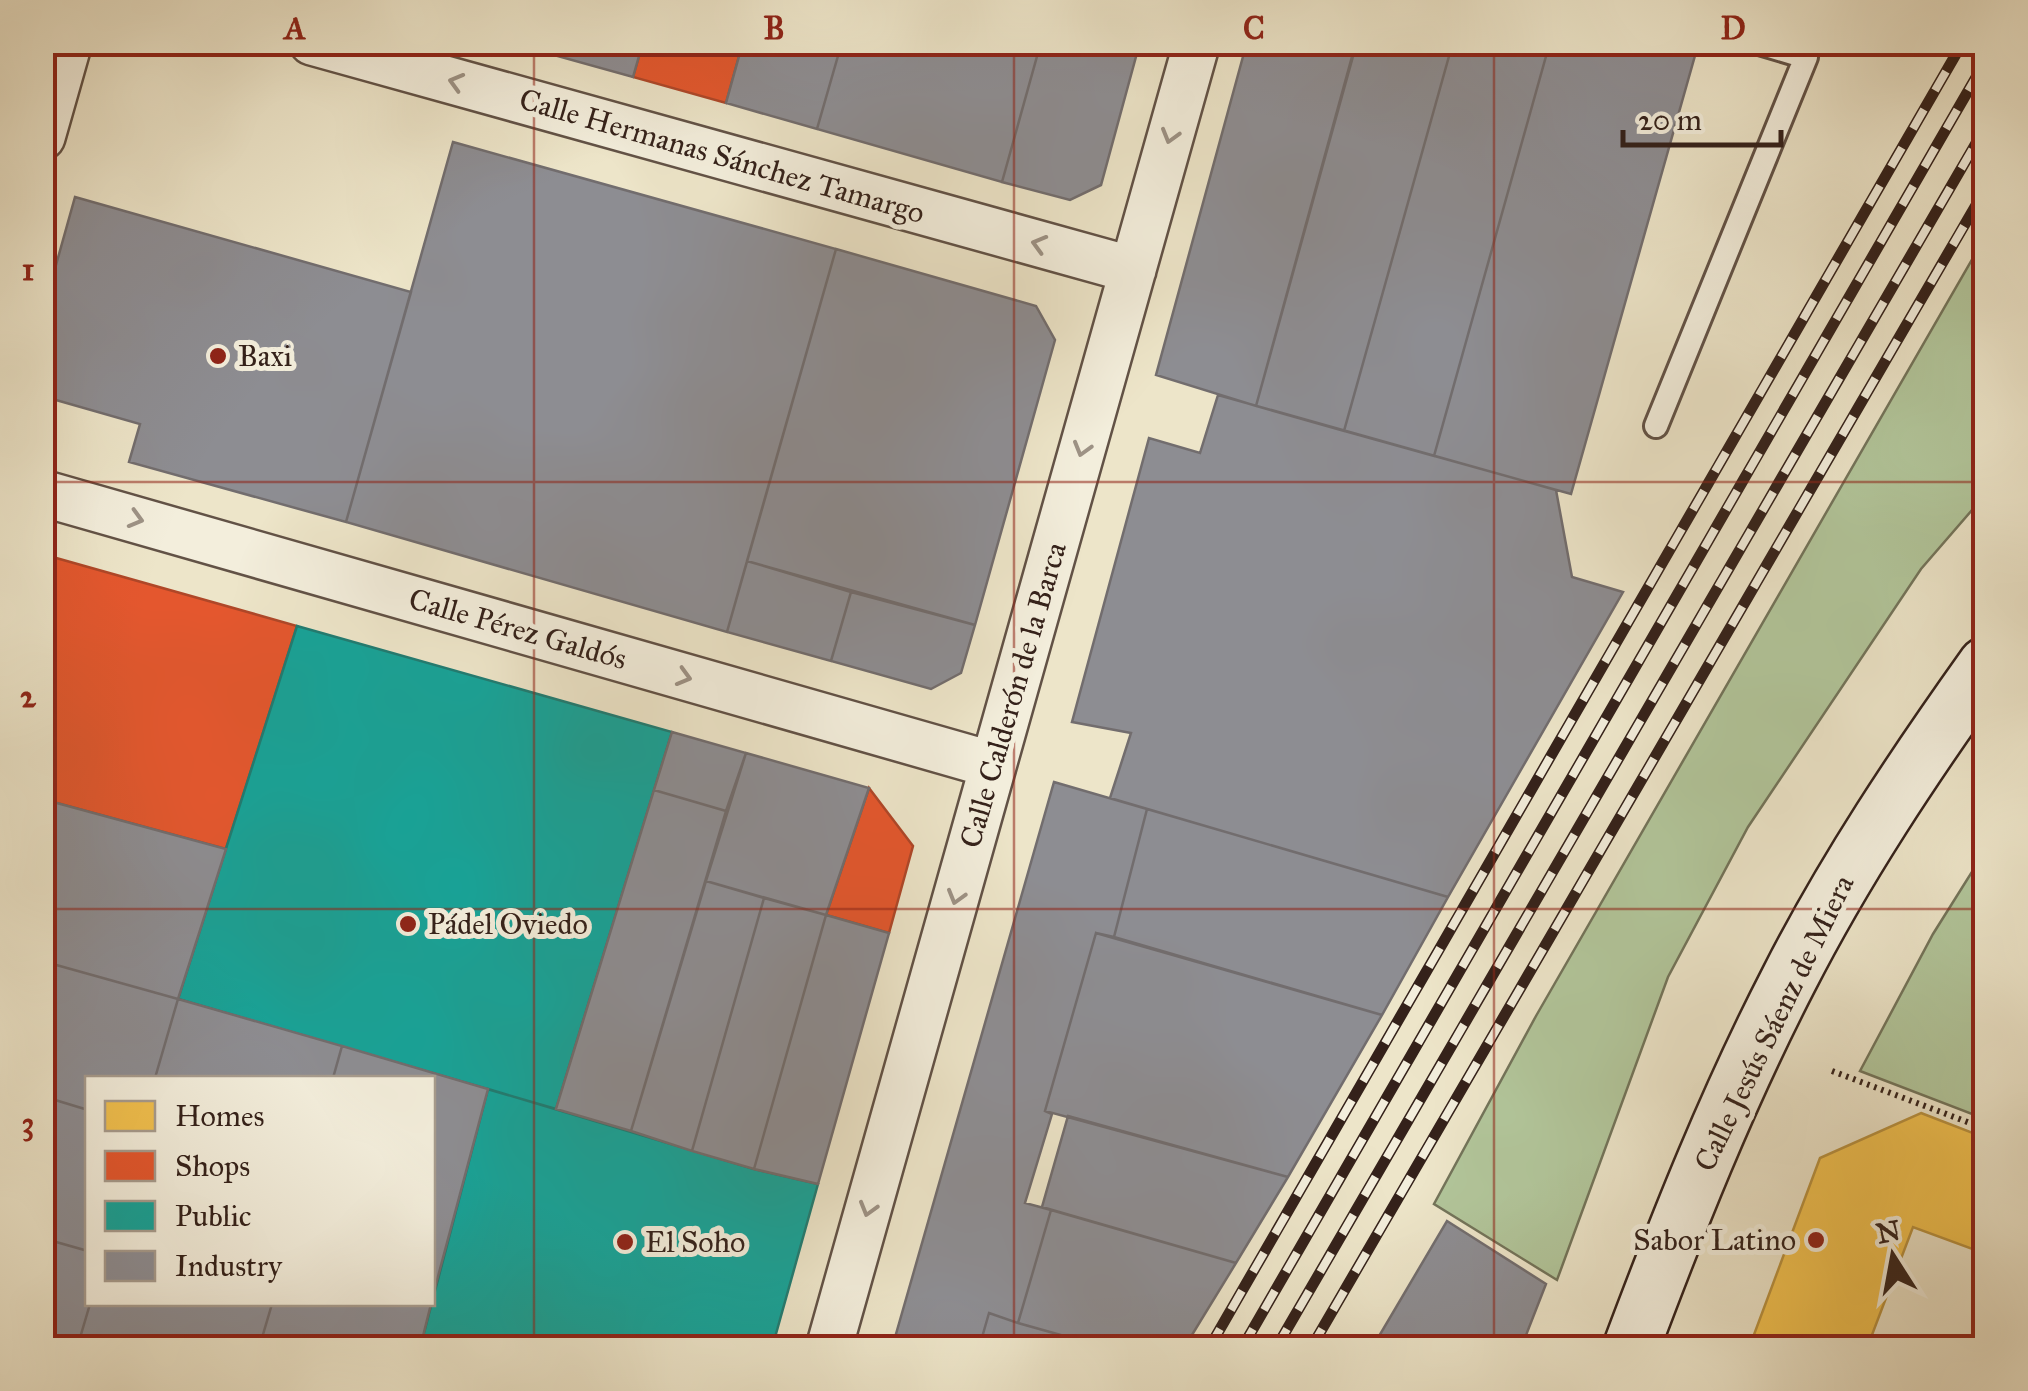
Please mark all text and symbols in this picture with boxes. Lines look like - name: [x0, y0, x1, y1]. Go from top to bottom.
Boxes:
- text: A: [282, 9, 306, 48]
- text: B: [763, 9, 785, 48]
- text: C: [1243, 9, 1265, 48]
- text: D: [1720, 9, 1746, 48]
- one-way arrow: [448, 73, 465, 94]
- street label: Calle Hermanas Sánchez Tamargo: [515, 81, 929, 231]
- scale bar: [1623, 85, 1780, 147]
- text: 20 m: [1638, 102, 1702, 138]
- one-way arrow: [1161, 127, 1182, 144]
- one-way arrow: [1030, 235, 1048, 256]
- text: 1: [22, 250, 35, 289]
- place label: Baxi: [238, 338, 292, 374]
- marker: Baxi: [207, 345, 229, 367]
- one-way arrow: [1073, 440, 1094, 457]
- one-way arrow: [127, 508, 144, 529]
- street label: Calle Calderón de la Barca: [952, 538, 1074, 852]
- street label: Calle Pérez Galdós: [405, 581, 631, 677]
- one-way arrow: [675, 665, 692, 686]
- text: 2: [20, 677, 37, 716]
- street label: Calle Jesús Sáenz de Miera: [1687, 869, 1862, 1177]
- one-way arrow: [947, 887, 968, 904]
- place label: Pádel Oviedo: [428, 906, 588, 942]
- marker: Pádel Oviedo: [397, 913, 419, 935]
- legend: [85, 1076, 435, 1306]
- text: Homes: [175, 1098, 264, 1134]
- text: 3: [22, 1104, 34, 1143]
- text: Shops: [175, 1148, 250, 1184]
- text: Public: [175, 1198, 251, 1234]
- one-way arrow: [859, 1200, 880, 1217]
- north arrow: [1843, 1206, 1943, 1306]
- text: N: [1873, 1212, 1904, 1251]
- place label: Sabor Latino: [1633, 1222, 1796, 1258]
- place label: El Soho: [645, 1224, 745, 1260]
- marker: Sabor Latino: [1805, 1229, 1827, 1251]
- marker: El Soho: [614, 1231, 636, 1253]
- text: Industry: [175, 1248, 283, 1284]

